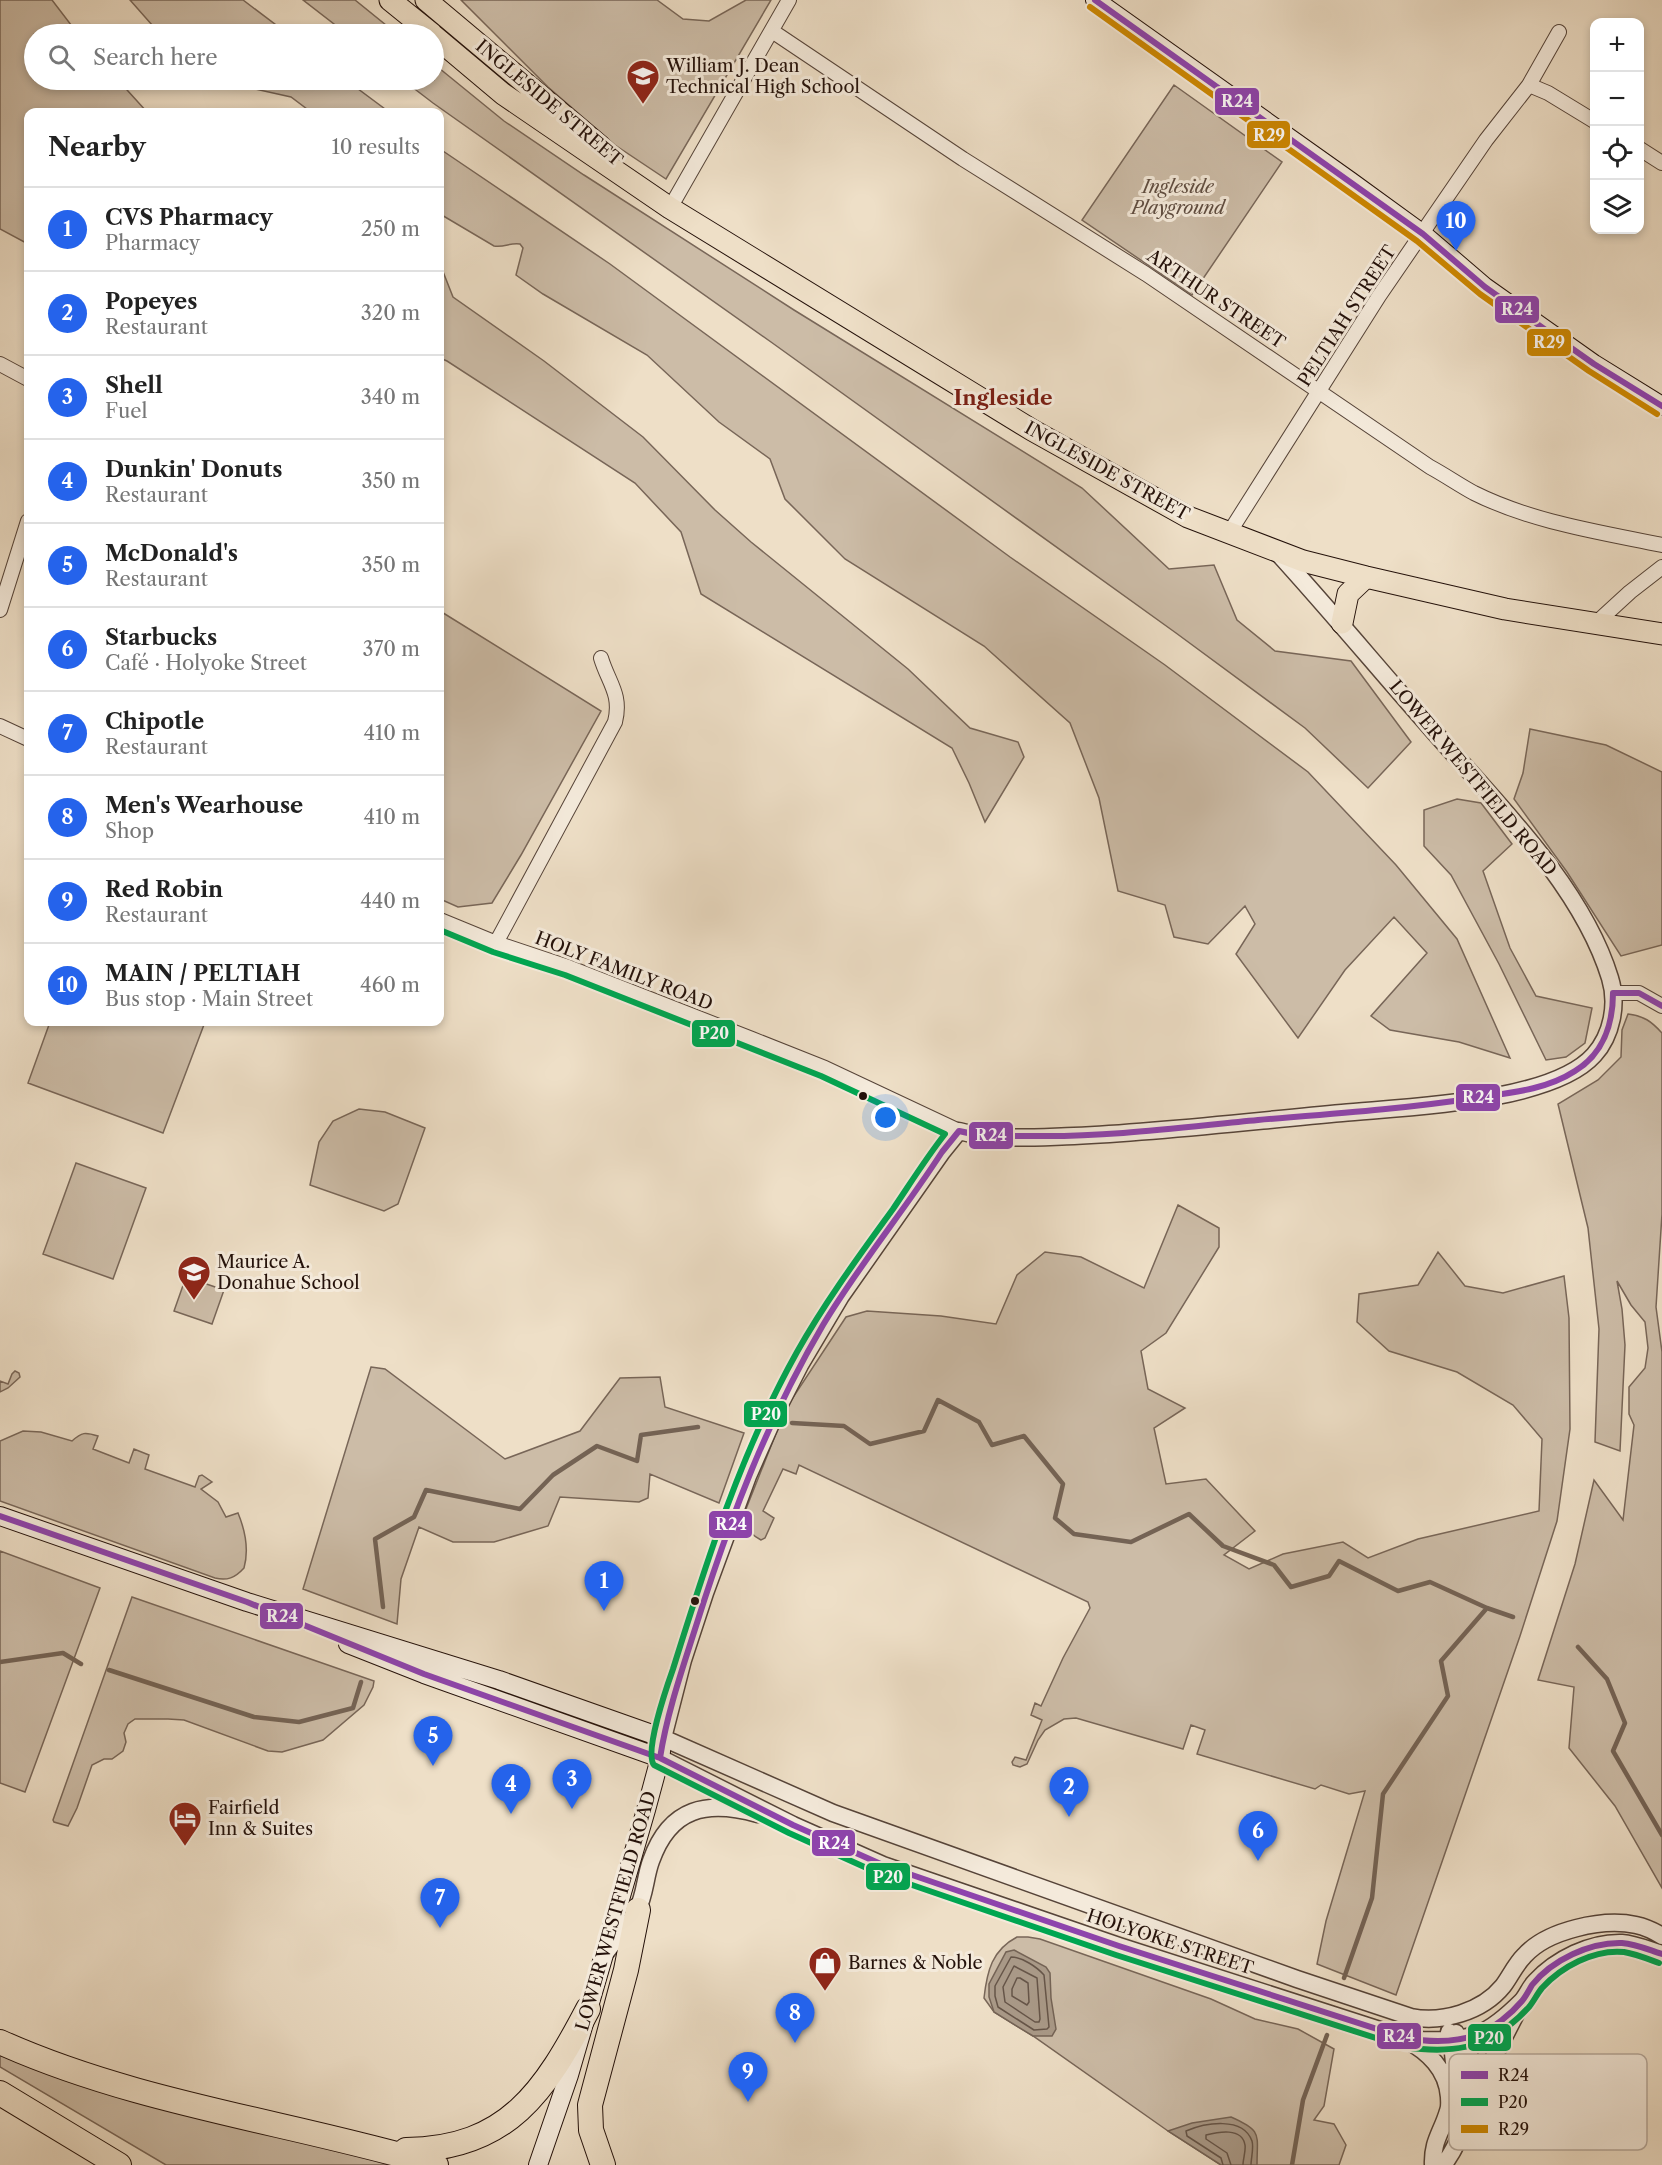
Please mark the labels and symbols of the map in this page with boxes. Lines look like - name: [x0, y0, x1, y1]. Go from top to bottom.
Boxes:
- street label: INGLESIDE STREET: [471, 35, 627, 171]
- place label: William J. Dean Technical High School: [665, 55, 860, 98]
- school or university icon: William J. Dean Technical High School: [625, 58, 661, 105]
- line badge: R24: [1214, 87, 1260, 116]
- text: R24: [1221, 91, 1253, 111]
- line badge: R29: [1246, 120, 1291, 149]
- text: R29: [1253, 125, 1285, 145]
- park label: Ingleside Playground: [1129, 176, 1227, 219]
- pin: 10: [1436, 202, 1476, 251]
- street label: PELTIAH STREET: [1293, 241, 1401, 391]
- street label: ARTHUR STREET: [1142, 244, 1290, 354]
- line badge: R24: [1494, 295, 1540, 324]
- text: R24: [1501, 299, 1533, 319]
- line badge: R29: [1526, 328, 1572, 357]
- text: R29: [1533, 332, 1565, 352]
- district label: Ingleside: [953, 385, 1053, 410]
- street label: INGLESIDE STREET: [1021, 417, 1194, 526]
- street label: LOWER WESTFIELD ROAD: [1385, 676, 1561, 880]
- street label: HOLY FAMILY ROAD: [532, 927, 716, 1015]
- line badge: P20: [691, 1019, 736, 1048]
- text: P20: [699, 1023, 729, 1043]
- line badge: R24: [1455, 1083, 1501, 1112]
- text: R24: [1462, 1087, 1494, 1107]
- unlabelled marker: [857, 1090, 869, 1102]
- your location: [871, 1103, 900, 1132]
- line badge: R24: [968, 1121, 1014, 1150]
- text: R24: [975, 1125, 1007, 1145]
- place label: Maurice A. Donahue School: [217, 1251, 360, 1294]
- school or university icon: Maurice A. Donahue School: [176, 1254, 212, 1301]
- line badge: P20: [743, 1400, 788, 1428]
- text: P20: [751, 1404, 781, 1424]
- line badge: R24: [708, 1510, 753, 1539]
- text: R24: [715, 1514, 747, 1534]
- pin: 1: [584, 1562, 624, 1611]
- unlabelled marker: [689, 1595, 701, 1607]
- line badge: R24: [259, 1602, 304, 1630]
- text: R24: [266, 1606, 298, 1626]
- pin: 5: [414, 1716, 452, 1766]
- pin: 3: [552, 1760, 592, 1809]
- pin: 4: [492, 1764, 530, 1814]
- pin: 2: [1050, 1768, 1088, 1817]
- street label: LOWER WESTFIELD ROAD: [571, 1789, 661, 2033]
- place label: Fairfield Inn & Suites: [208, 1797, 313, 1840]
- hotel icon: Fairfield Inn & Suites: [167, 1800, 203, 1847]
- pin: 6: [1238, 1812, 1278, 1861]
- line badge: R24: [811, 1829, 856, 1857]
- text: R24: [818, 1833, 850, 1853]
- line badge: P20: [865, 1862, 911, 1891]
- text: P20: [873, 1867, 903, 1887]
- pin: 7: [420, 1878, 460, 1928]
- street label: HOLYOKE STREET: [1084, 1905, 1257, 1980]
- shop icon: Barnes & Noble: [807, 1945, 843, 1992]
- place label: Barnes & Noble: [848, 1952, 983, 1974]
- pin: 8: [776, 1994, 814, 2043]
- line badge: R24: [1376, 2022, 1422, 2050]
- line badge: P20: [1467, 2023, 1512, 2052]
- text: R24: [1383, 2026, 1415, 2046]
- text: P20: [1474, 2028, 1504, 2048]
- pin: 9: [728, 2052, 768, 2102]
- legend: [1449, 2054, 1647, 2150]
- text: R24: [1498, 2065, 1529, 2085]
- text: P20: [1498, 2092, 1528, 2112]
- text: R29: [1498, 2119, 1529, 2139]

